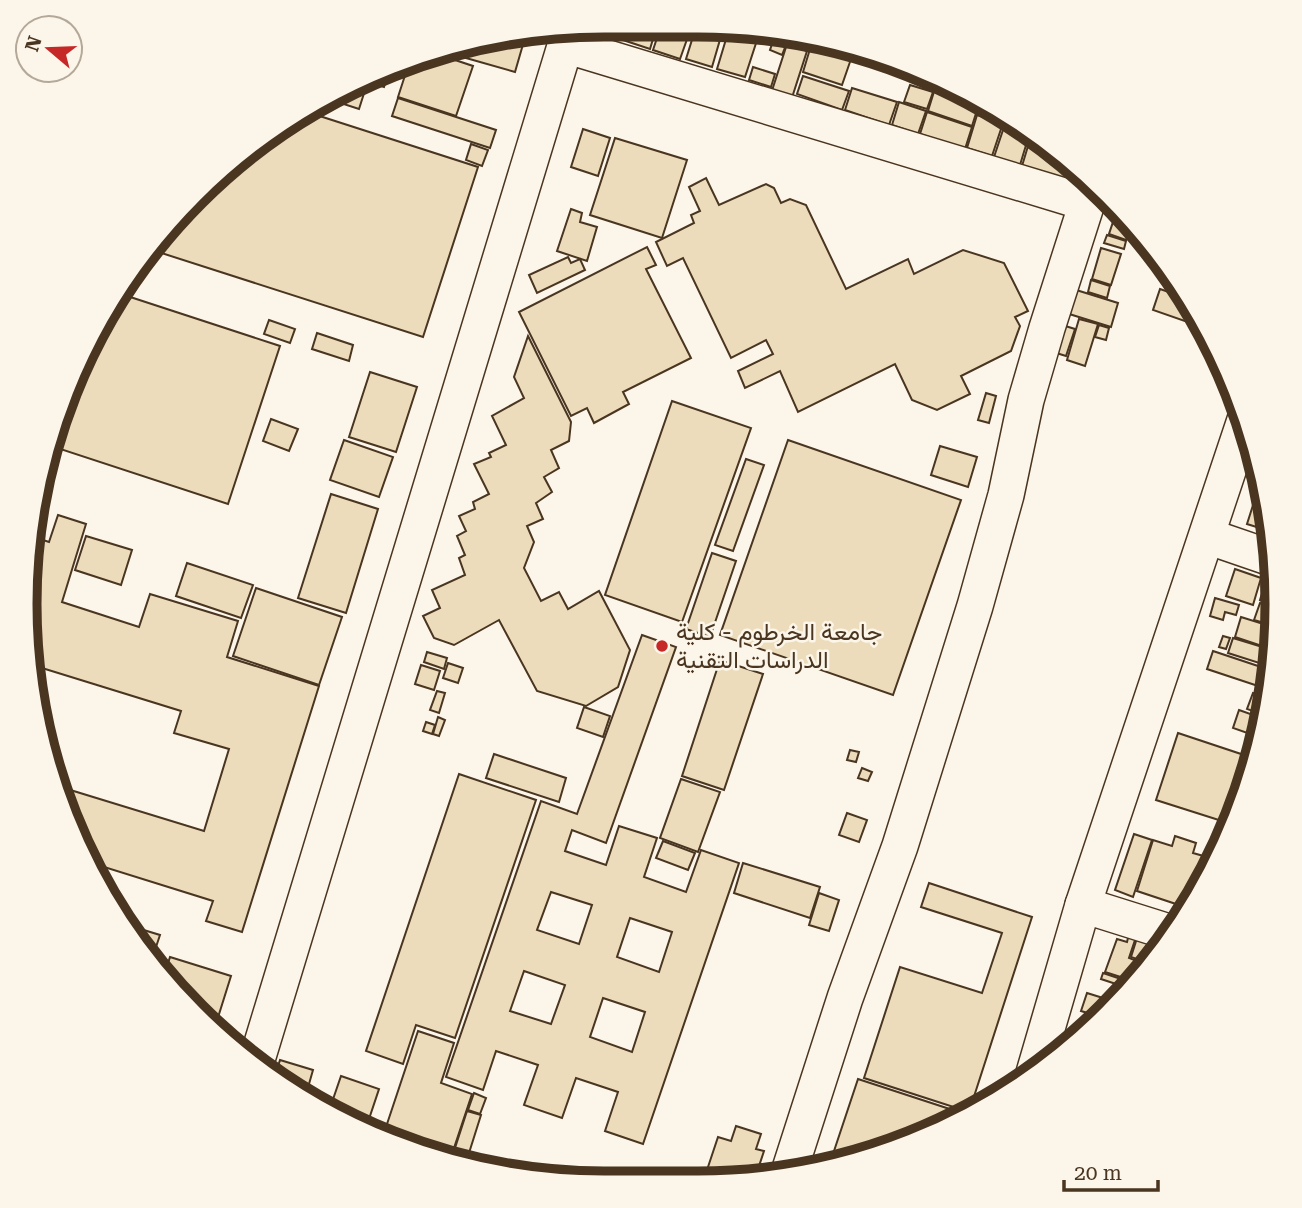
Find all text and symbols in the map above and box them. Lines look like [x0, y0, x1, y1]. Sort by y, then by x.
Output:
north arrow [14, 14, 84, 84]
text: N [20, 33, 47, 54]
place label: جامعة الخرطوم - كلية الدراسات التقنية [676, 618, 882, 675]
marker: جامعة الخرطوم - كلية الدراسات التقنية [654, 638, 670, 654]
scale bar [1064, 1148, 1158, 1192]
text: 20 m [1074, 1161, 1122, 1185]

